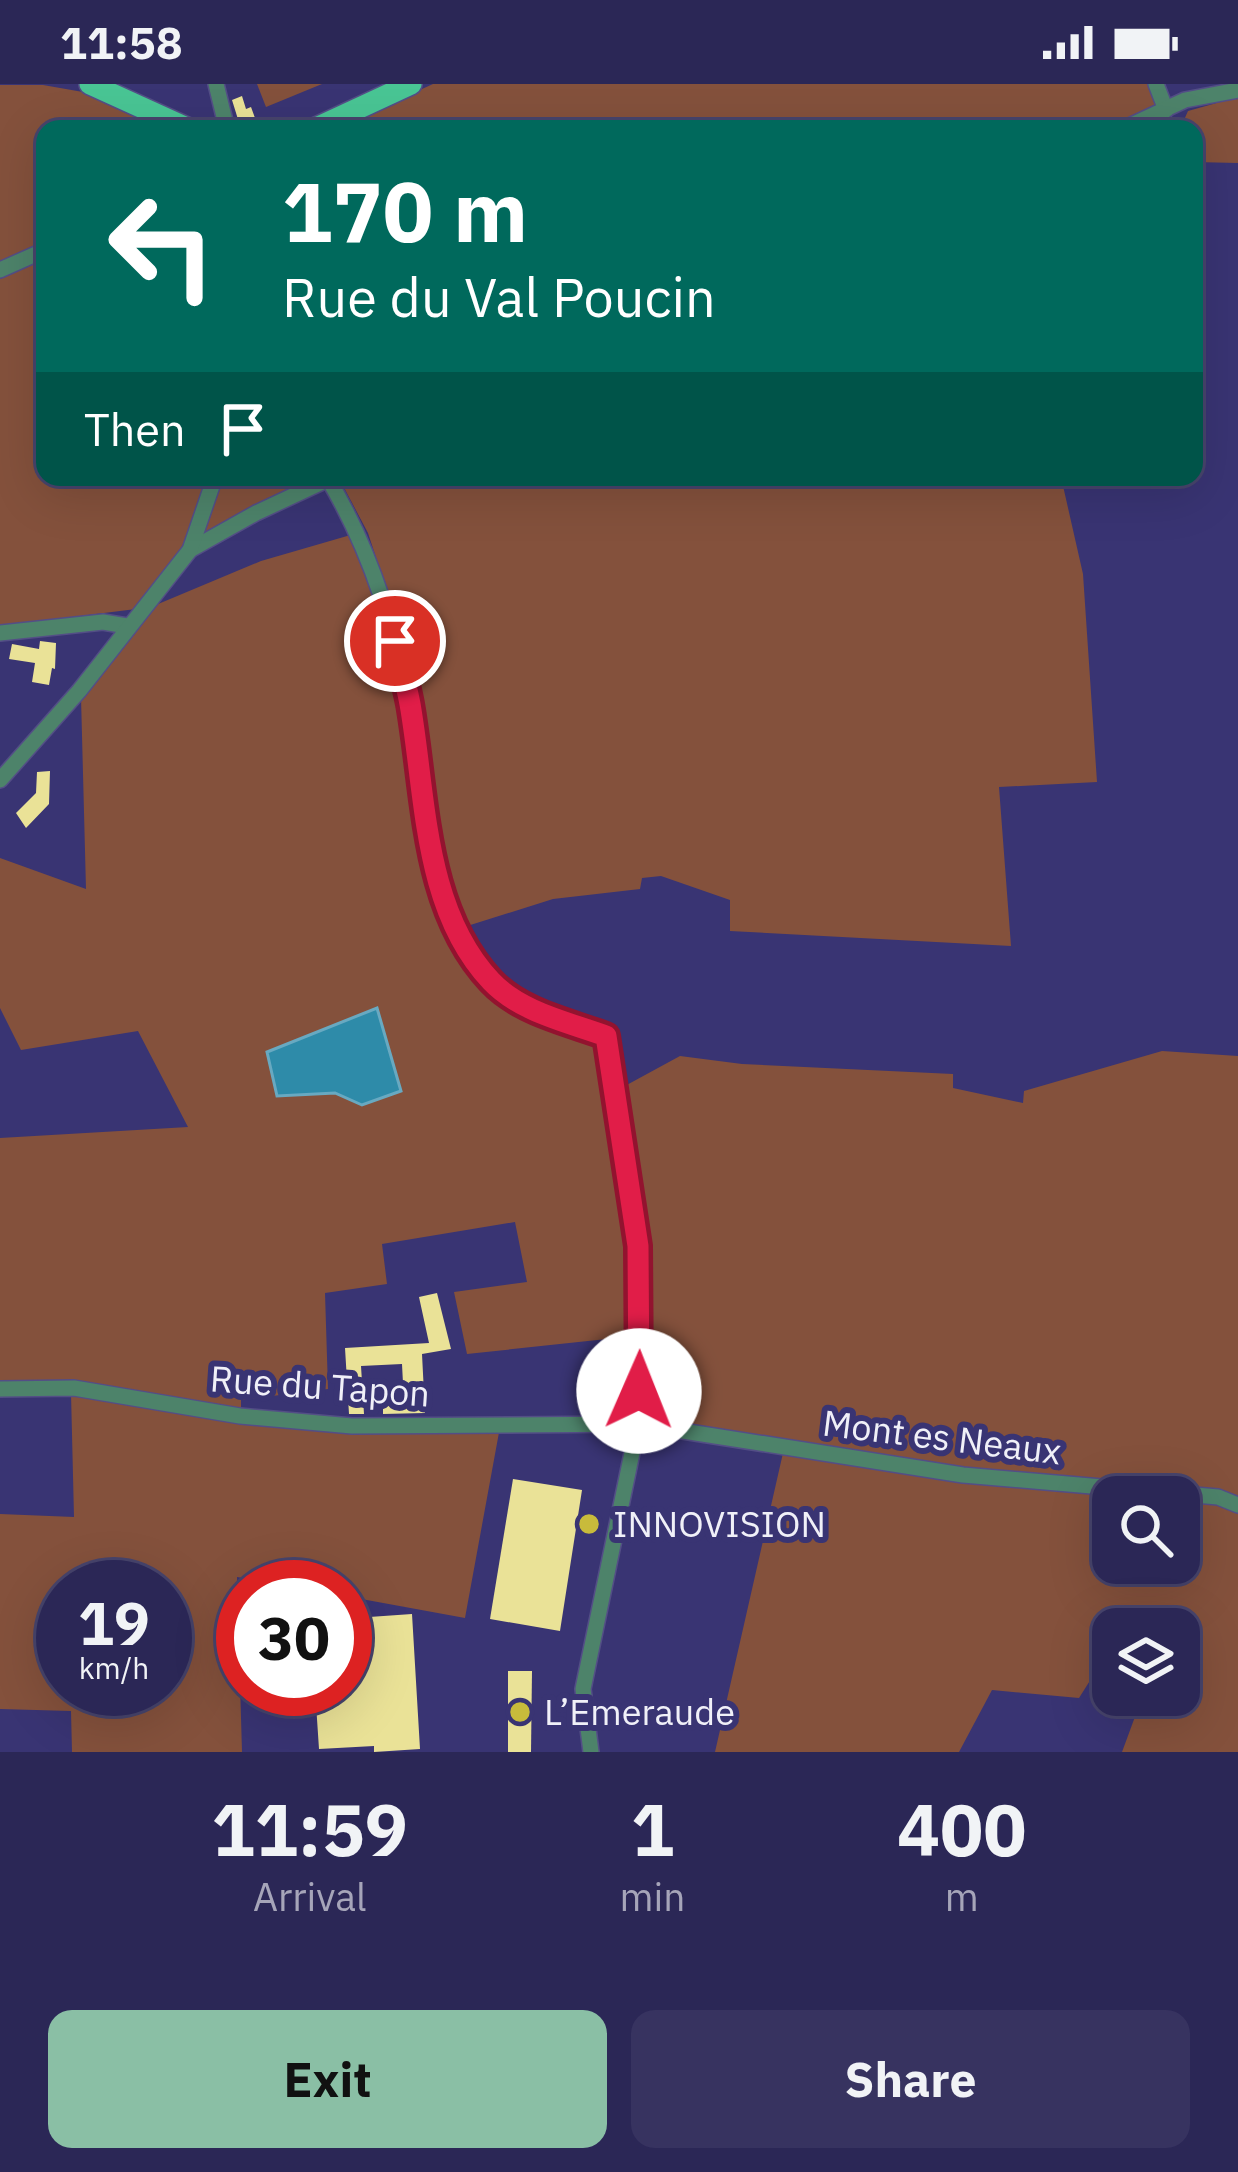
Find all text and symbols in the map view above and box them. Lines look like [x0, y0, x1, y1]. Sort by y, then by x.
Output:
text: 11:58 [60, 13, 183, 71]
text: 170 m [282, 156, 528, 265]
icon: left [84, 168, 240, 324]
text: Rue du Val Poucin [282, 262, 716, 332]
icon: arrive [210, 396, 276, 462]
text: Then [84, 400, 186, 458]
pin [344, 590, 446, 692]
icon: arrive [362, 608, 428, 674]
position arrow [576, 1328, 702, 1454]
street label: Rue du Tapon [208, 1354, 432, 1417]
street label: Mont es Neaux [820, 1399, 1064, 1474]
map controls [1092, 1476, 1200, 1716]
button: search [1092, 1476, 1200, 1584]
place label: INNOVISION [613, 1500, 826, 1547]
marker: INNOVISION [576, 1511, 602, 1537]
speed limit sign: 30 [216, 1560, 372, 1716]
text: 19 [78, 1583, 150, 1662]
button: layers [1092, 1608, 1200, 1716]
text: km/h [79, 1648, 149, 1687]
place label: L’Emeraude [544, 1688, 735, 1735]
marker: L’Emeraude [507, 1699, 533, 1725]
text: 11:59 [211, 1782, 408, 1876]
text: 1 [631, 1782, 674, 1876]
text: 400 [897, 1782, 1027, 1876]
text: Arrival [253, 1871, 367, 1922]
text: min [620, 1871, 685, 1922]
text: m [945, 1871, 979, 1922]
button: Exit [48, 2010, 607, 2148]
button: Share [631, 2010, 1190, 2148]

